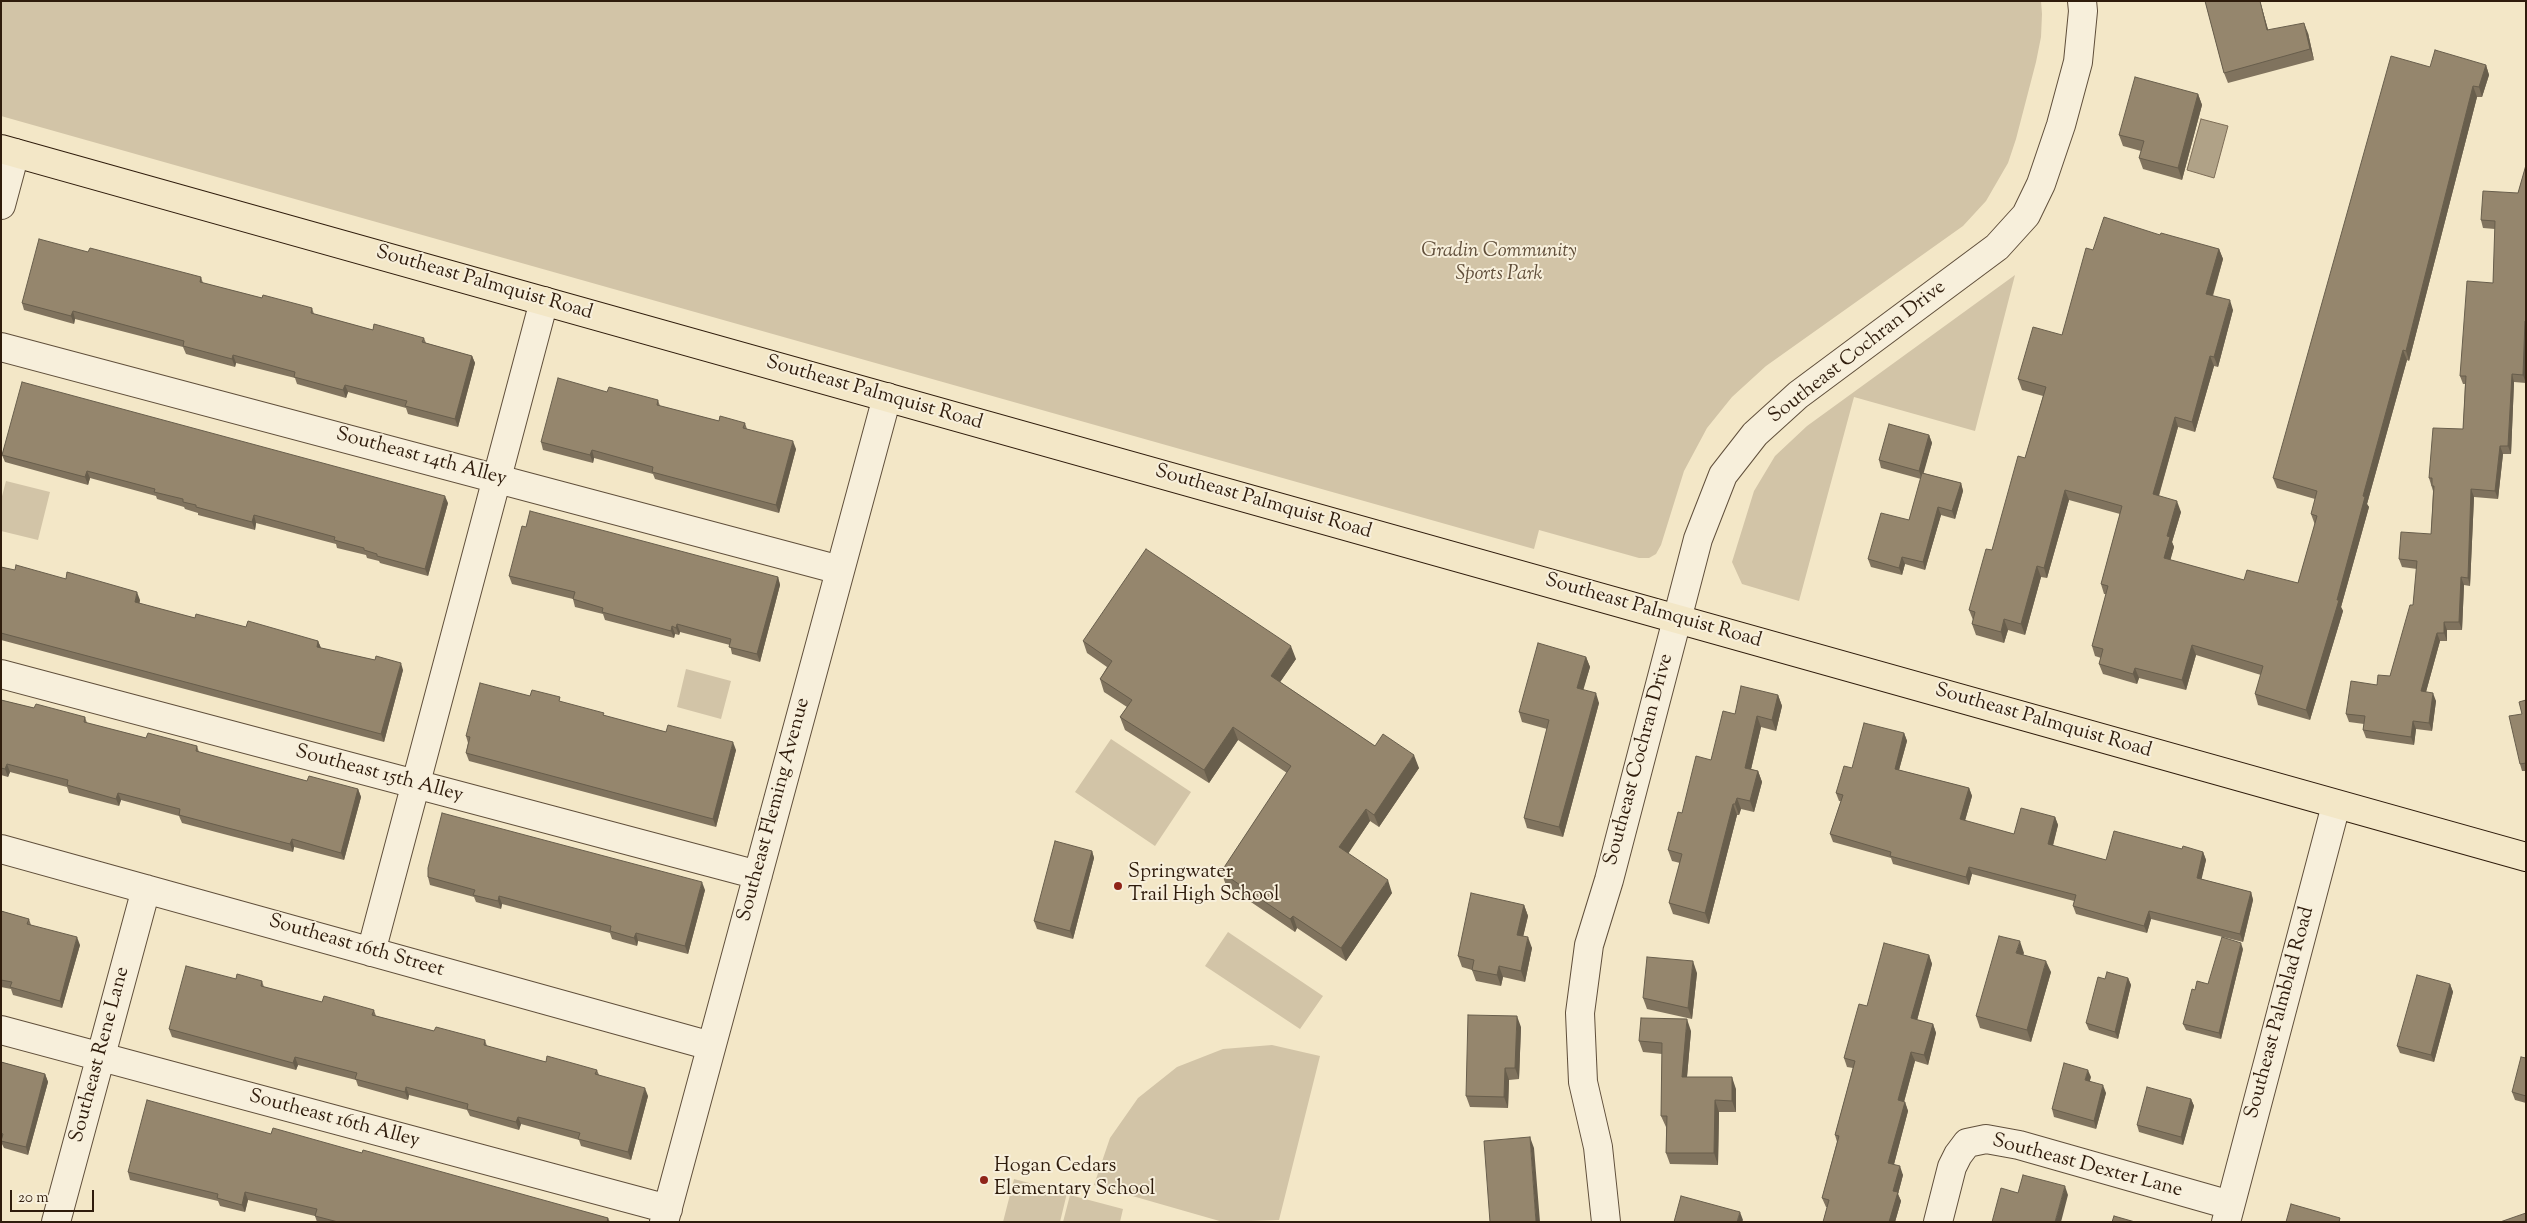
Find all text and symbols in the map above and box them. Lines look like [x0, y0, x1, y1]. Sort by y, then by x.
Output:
park label: Gradin Community Sports Park [1421, 241, 1577, 288]
street label: Southeast Palmquist Road [373, 242, 595, 326]
street label: Southeast Cochran Drive [1765, 276, 1951, 430]
street label: Southeast Palmquist Road [763, 352, 985, 436]
street label: Southeast 14th Alley [333, 424, 509, 492]
street label: Southeast Palmquist Road [1152, 461, 1374, 545]
street label: Southeast Palmquist Road [1542, 570, 1764, 654]
street label: Southeast Cochran Drive [1600, 652, 1680, 868]
street label: Southeast Palmquist Road [1932, 680, 2154, 764]
street label: Southeast Fleming Avenue [734, 695, 816, 925]
street label: Southeast 15th Alley [292, 741, 466, 809]
place label: Springwater Trail High School [1128, 862, 1279, 909]
marker: Springwater Trail High School [1112, 880, 1124, 892]
street label: Southeast Palmblad Road [2241, 904, 2321, 1122]
street label: Southeast 16th Street [266, 910, 446, 984]
street label: Southeast Rene Lane [66, 965, 136, 1145]
street label: Southeast 16th Alley [246, 1086, 422, 1154]
street label: Southeast Dexter Lane [1989, 1130, 2185, 1204]
place label: Hogan Cedars Elementary School [994, 1156, 1155, 1203]
marker: Hogan Cedars Elementary School [978, 1174, 990, 1186]
scale bar [12, 1180, 96, 1212]
text: 20 m [18, 1188, 49, 1209]

